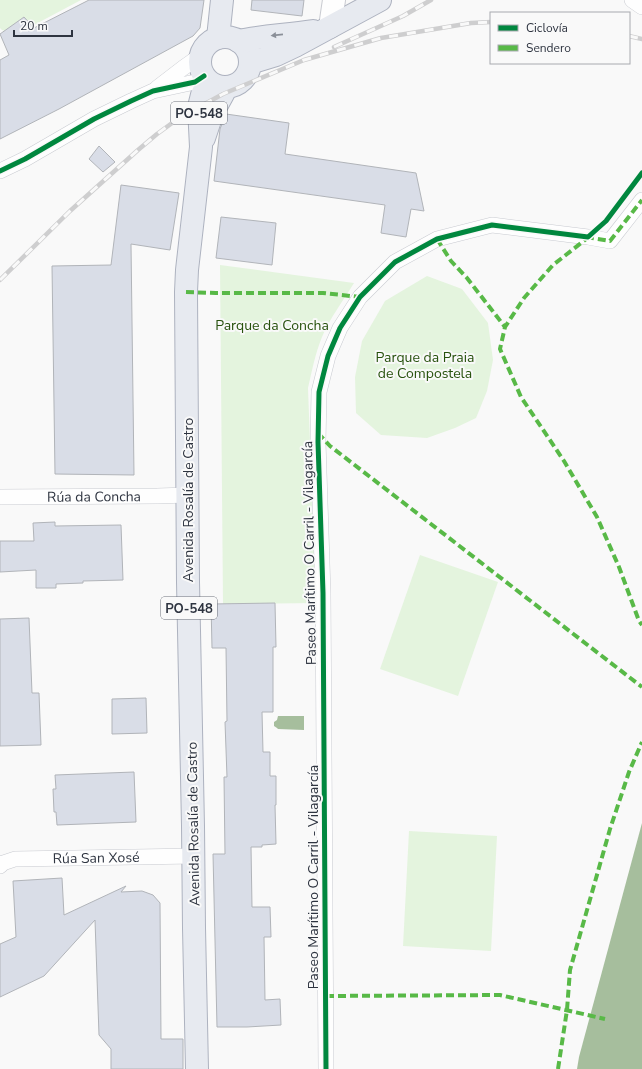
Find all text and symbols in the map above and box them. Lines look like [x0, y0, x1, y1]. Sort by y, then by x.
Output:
scale bar [14, 12, 72, 38]
legend [490, 12, 630, 64]
text: 20 m [20, 18, 48, 34]
text: Ciclovía [526, 20, 568, 36]
one-way arrow [271, 32, 283, 39]
text: Sendero [526, 40, 571, 56]
road number: PO-548 [171, 102, 227, 124]
park label: Parque da Concha [215, 316, 329, 335]
park label: Parque da Praia de Compostela [376, 348, 474, 383]
street label: Avenida Rosalía de Castro [179, 418, 198, 582]
street label: Paseo Marítimo O Carril - Vilagarcía [298, 441, 321, 665]
street label: Rúa da Concha [47, 487, 141, 507]
road number: PO-548 [161, 597, 217, 619]
street label: Avenida Rosalía de Castro [183, 741, 204, 906]
street label: Paseo Marítimo O Carril - Vilagarcía [304, 765, 323, 989]
street label: Rúa San Xosé [53, 848, 140, 868]

